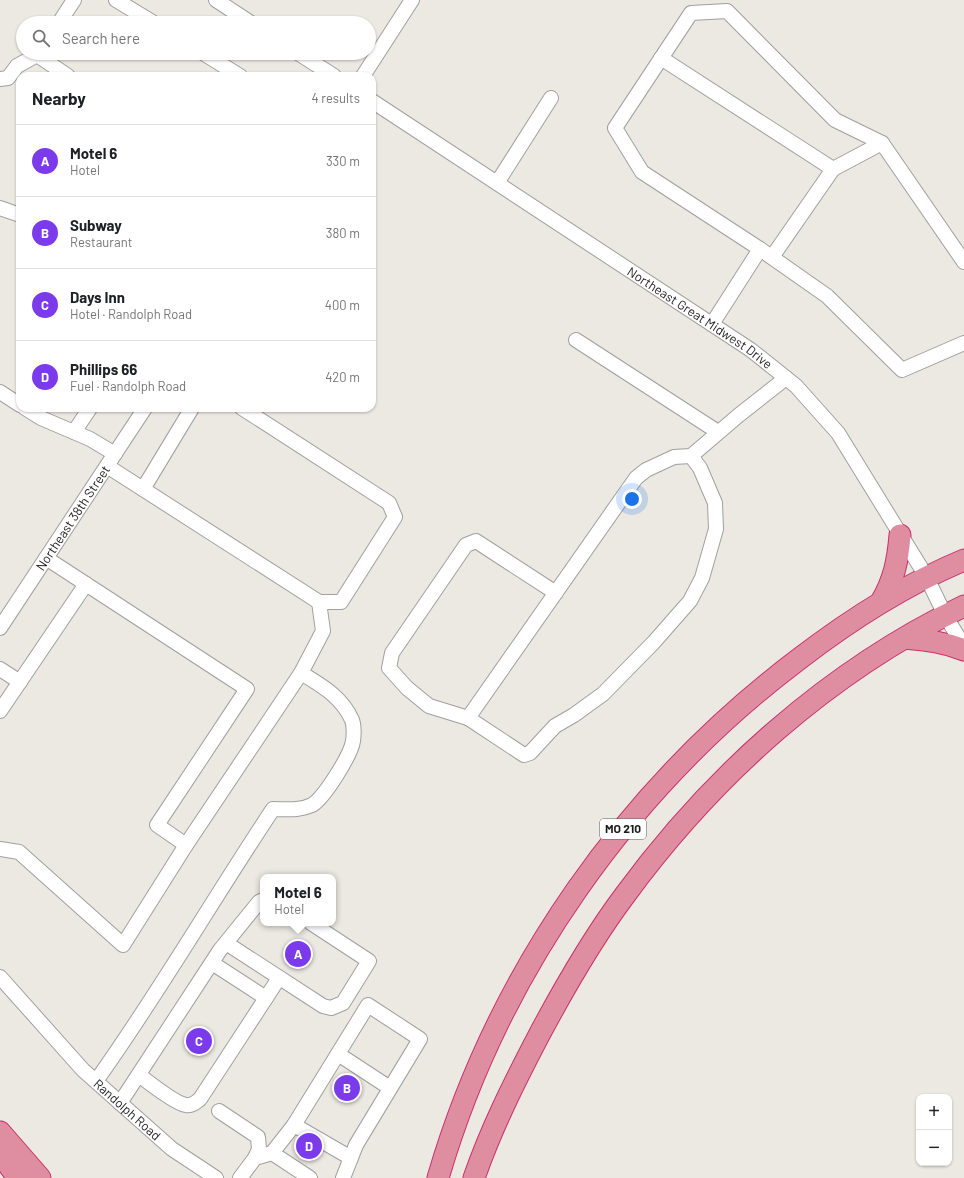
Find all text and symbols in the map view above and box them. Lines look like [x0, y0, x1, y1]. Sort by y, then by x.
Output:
search box [16, 16, 376, 60]
icon: search [30, 27, 52, 49]
text: Search here [62, 29, 140, 47]
text: Nearby [32, 88, 86, 108]
text: 4 results [312, 90, 360, 106]
text: Motel 6 [70, 144, 117, 162]
text: A [41, 153, 49, 169]
text: 330 m [326, 153, 360, 169]
text: Hotel [70, 162, 100, 178]
text: Subway [70, 216, 122, 234]
text: B [41, 225, 49, 241]
text: 380 m [326, 225, 360, 241]
text: Restaurant [70, 234, 132, 250]
street label: Northeast Great Midwest Drive [624, 263, 776, 372]
text: Days Inn [70, 288, 125, 306]
text: C [41, 297, 49, 313]
text: 400 m [325, 297, 360, 313]
text: Hotel · Randolph Road [70, 306, 192, 322]
text: Phillips 66 [70, 360, 137, 378]
text: D [41, 369, 49, 385]
text: 420 m [325, 369, 360, 385]
text: Fuel · Randolph Road [70, 378, 186, 394]
street label: Northeast 38th Street [32, 462, 113, 574]
your location [622, 489, 642, 509]
road number: MO 210 [600, 819, 646, 839]
popup [260, 874, 336, 926]
text: Motel 6 [274, 883, 322, 901]
text: Hotel [274, 901, 304, 917]
pin: A [285, 939, 311, 969]
pin: C [186, 1026, 212, 1056]
pin: B [334, 1073, 360, 1103]
street label: Randolph Road [91, 1075, 164, 1143]
map controls [916, 1094, 952, 1166]
button: + [916, 1094, 952, 1130]
button: − [916, 1130, 952, 1166]
pin: D [296, 1131, 322, 1161]

